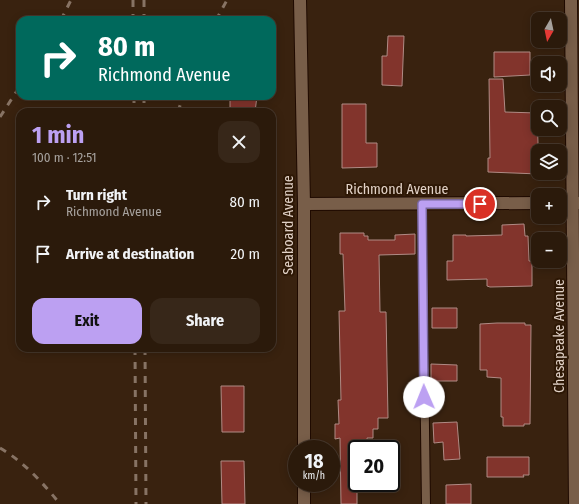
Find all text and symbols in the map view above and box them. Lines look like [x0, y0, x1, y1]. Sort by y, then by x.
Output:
north arrow [531, 12, 567, 48]
map controls [531, 12, 567, 268]
text: 80 m [98, 30, 155, 63]
icon: right [32, 32, 84, 84]
button: sound [531, 56, 567, 92]
text: Richmond Avenue [98, 64, 230, 86]
button: search [531, 100, 567, 136]
text: 1 min [32, 121, 84, 149]
button: close [218, 121, 260, 163]
button: layers [531, 144, 567, 180]
text: 100 m · 12:51 [32, 150, 97, 165]
street label: Seaboard Avenue [280, 175, 297, 275]
street label: Richmond Avenue [346, 181, 449, 198]
text: Turn right [66, 186, 127, 204]
pin [463, 187, 497, 221]
button: + [531, 188, 567, 224]
icon: right [32, 191, 54, 213]
text: 80 m [230, 193, 260, 211]
icon: arrive [469, 193, 491, 215]
text: Richmond Avenue [66, 204, 162, 219]
button: − [531, 232, 567, 268]
icon: arrive [32, 243, 54, 265]
text: Arrive at destination [66, 245, 194, 263]
text: 20 m [231, 245, 260, 263]
street label: Chesapeake Avenue [551, 279, 568, 393]
button: Exit [32, 298, 142, 344]
button: Share [150, 298, 260, 344]
position arrow [403, 376, 445, 418]
speed limit sign: 20 [348, 440, 400, 492]
text: 18 [304, 449, 324, 473]
text: km/h [303, 470, 325, 482]

